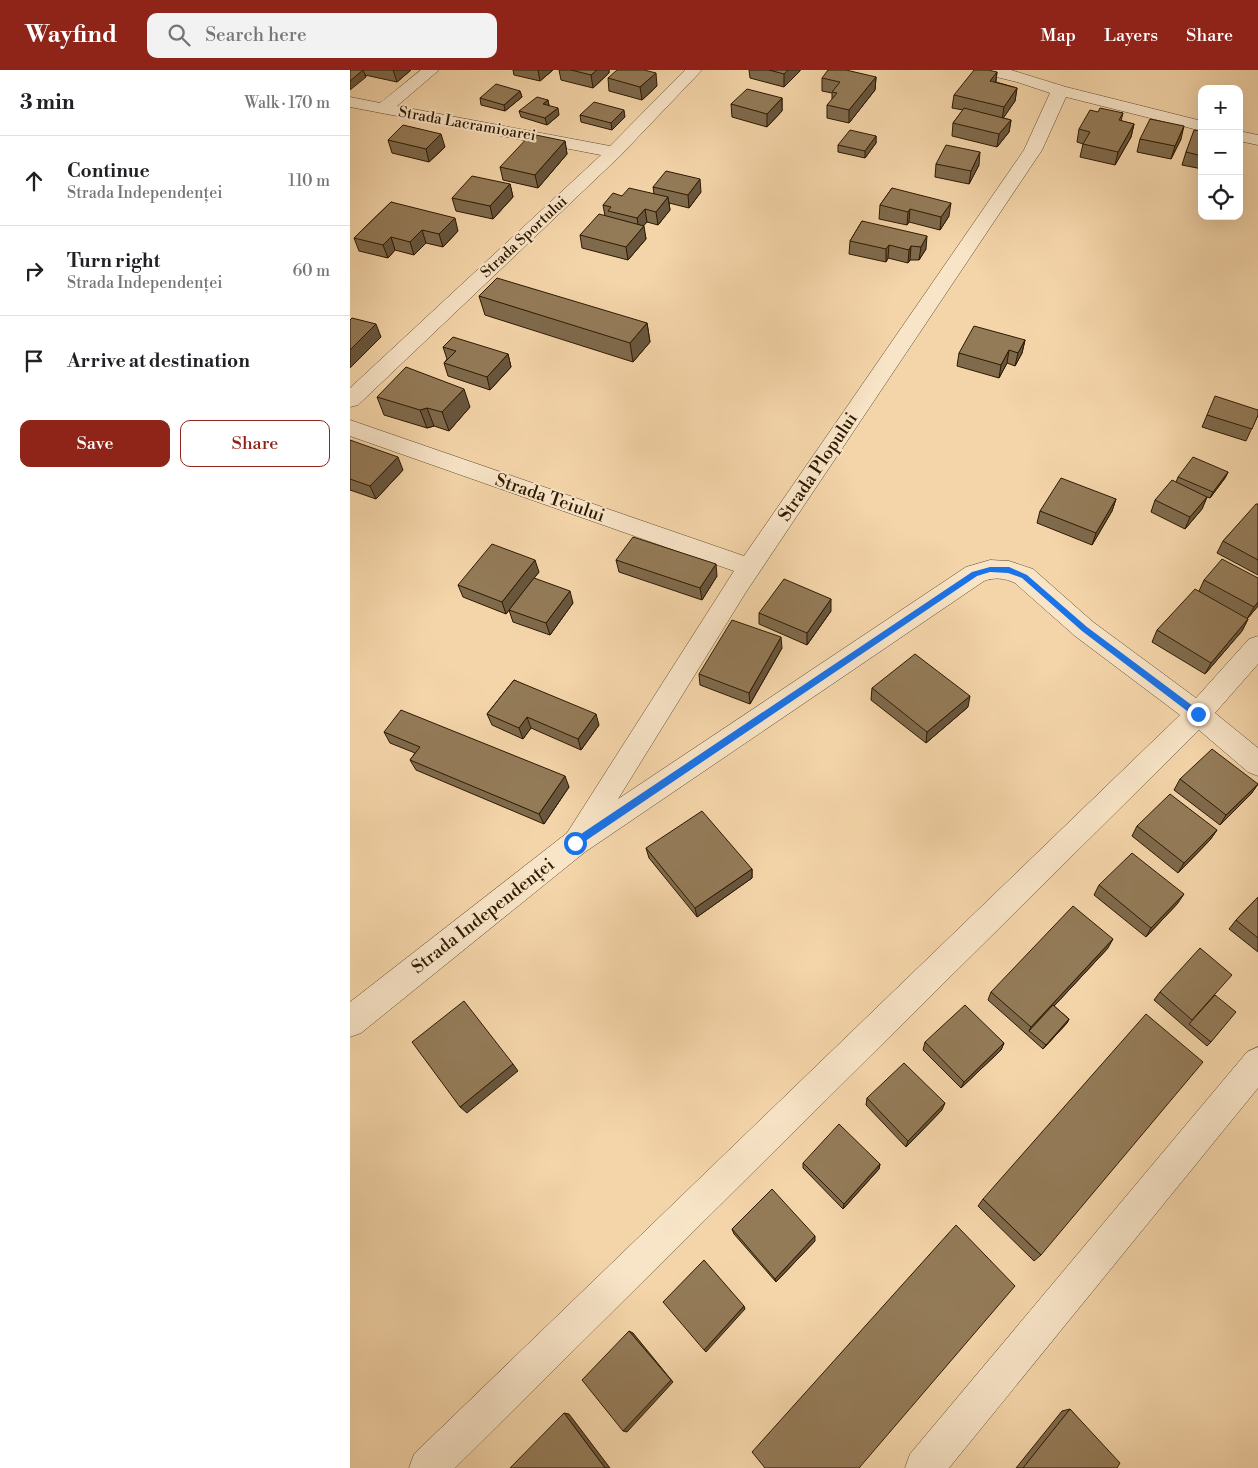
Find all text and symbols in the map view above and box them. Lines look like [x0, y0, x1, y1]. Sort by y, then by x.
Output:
search box [147, 13, 497, 58]
text: Wayfind [25, 20, 117, 50]
icon: search [165, 21, 193, 49]
text: Search here [205, 23, 307, 47]
text: Map [1041, 24, 1076, 47]
text: Layers [1104, 24, 1158, 47]
text: Share [1186, 24, 1233, 47]
map controls [1198, 85, 1243, 220]
button: + [1198, 85, 1243, 130]
text: 3 min [20, 90, 75, 116]
text: Walk · 170 m [244, 93, 330, 113]
street label: Strada Lacramioarei [397, 103, 537, 145]
button: − [1198, 130, 1243, 175]
text: Continue [67, 159, 150, 183]
icon: ahead [20, 167, 48, 195]
text: 110 m [288, 171, 330, 191]
button: locate [1198, 175, 1243, 220]
text: Strada Independenței [67, 183, 223, 203]
street label: Strada Sportului [477, 192, 571, 282]
text: Turn right [67, 249, 160, 273]
icon: right [20, 257, 48, 285]
text: 60 m [292, 261, 330, 281]
text: Strada Independenței [67, 273, 223, 293]
icon: arrive [20, 347, 48, 375]
text: Arrive at destination [67, 349, 250, 373]
street label: Strada Plopului [773, 408, 863, 526]
button: Save [20, 420, 170, 467]
button: Share [180, 420, 330, 467]
street label: Strada Teiului [492, 469, 608, 528]
route end [1187, 703, 1210, 726]
route start [564, 832, 587, 855]
street label: Strada Independenței [407, 853, 559, 979]

